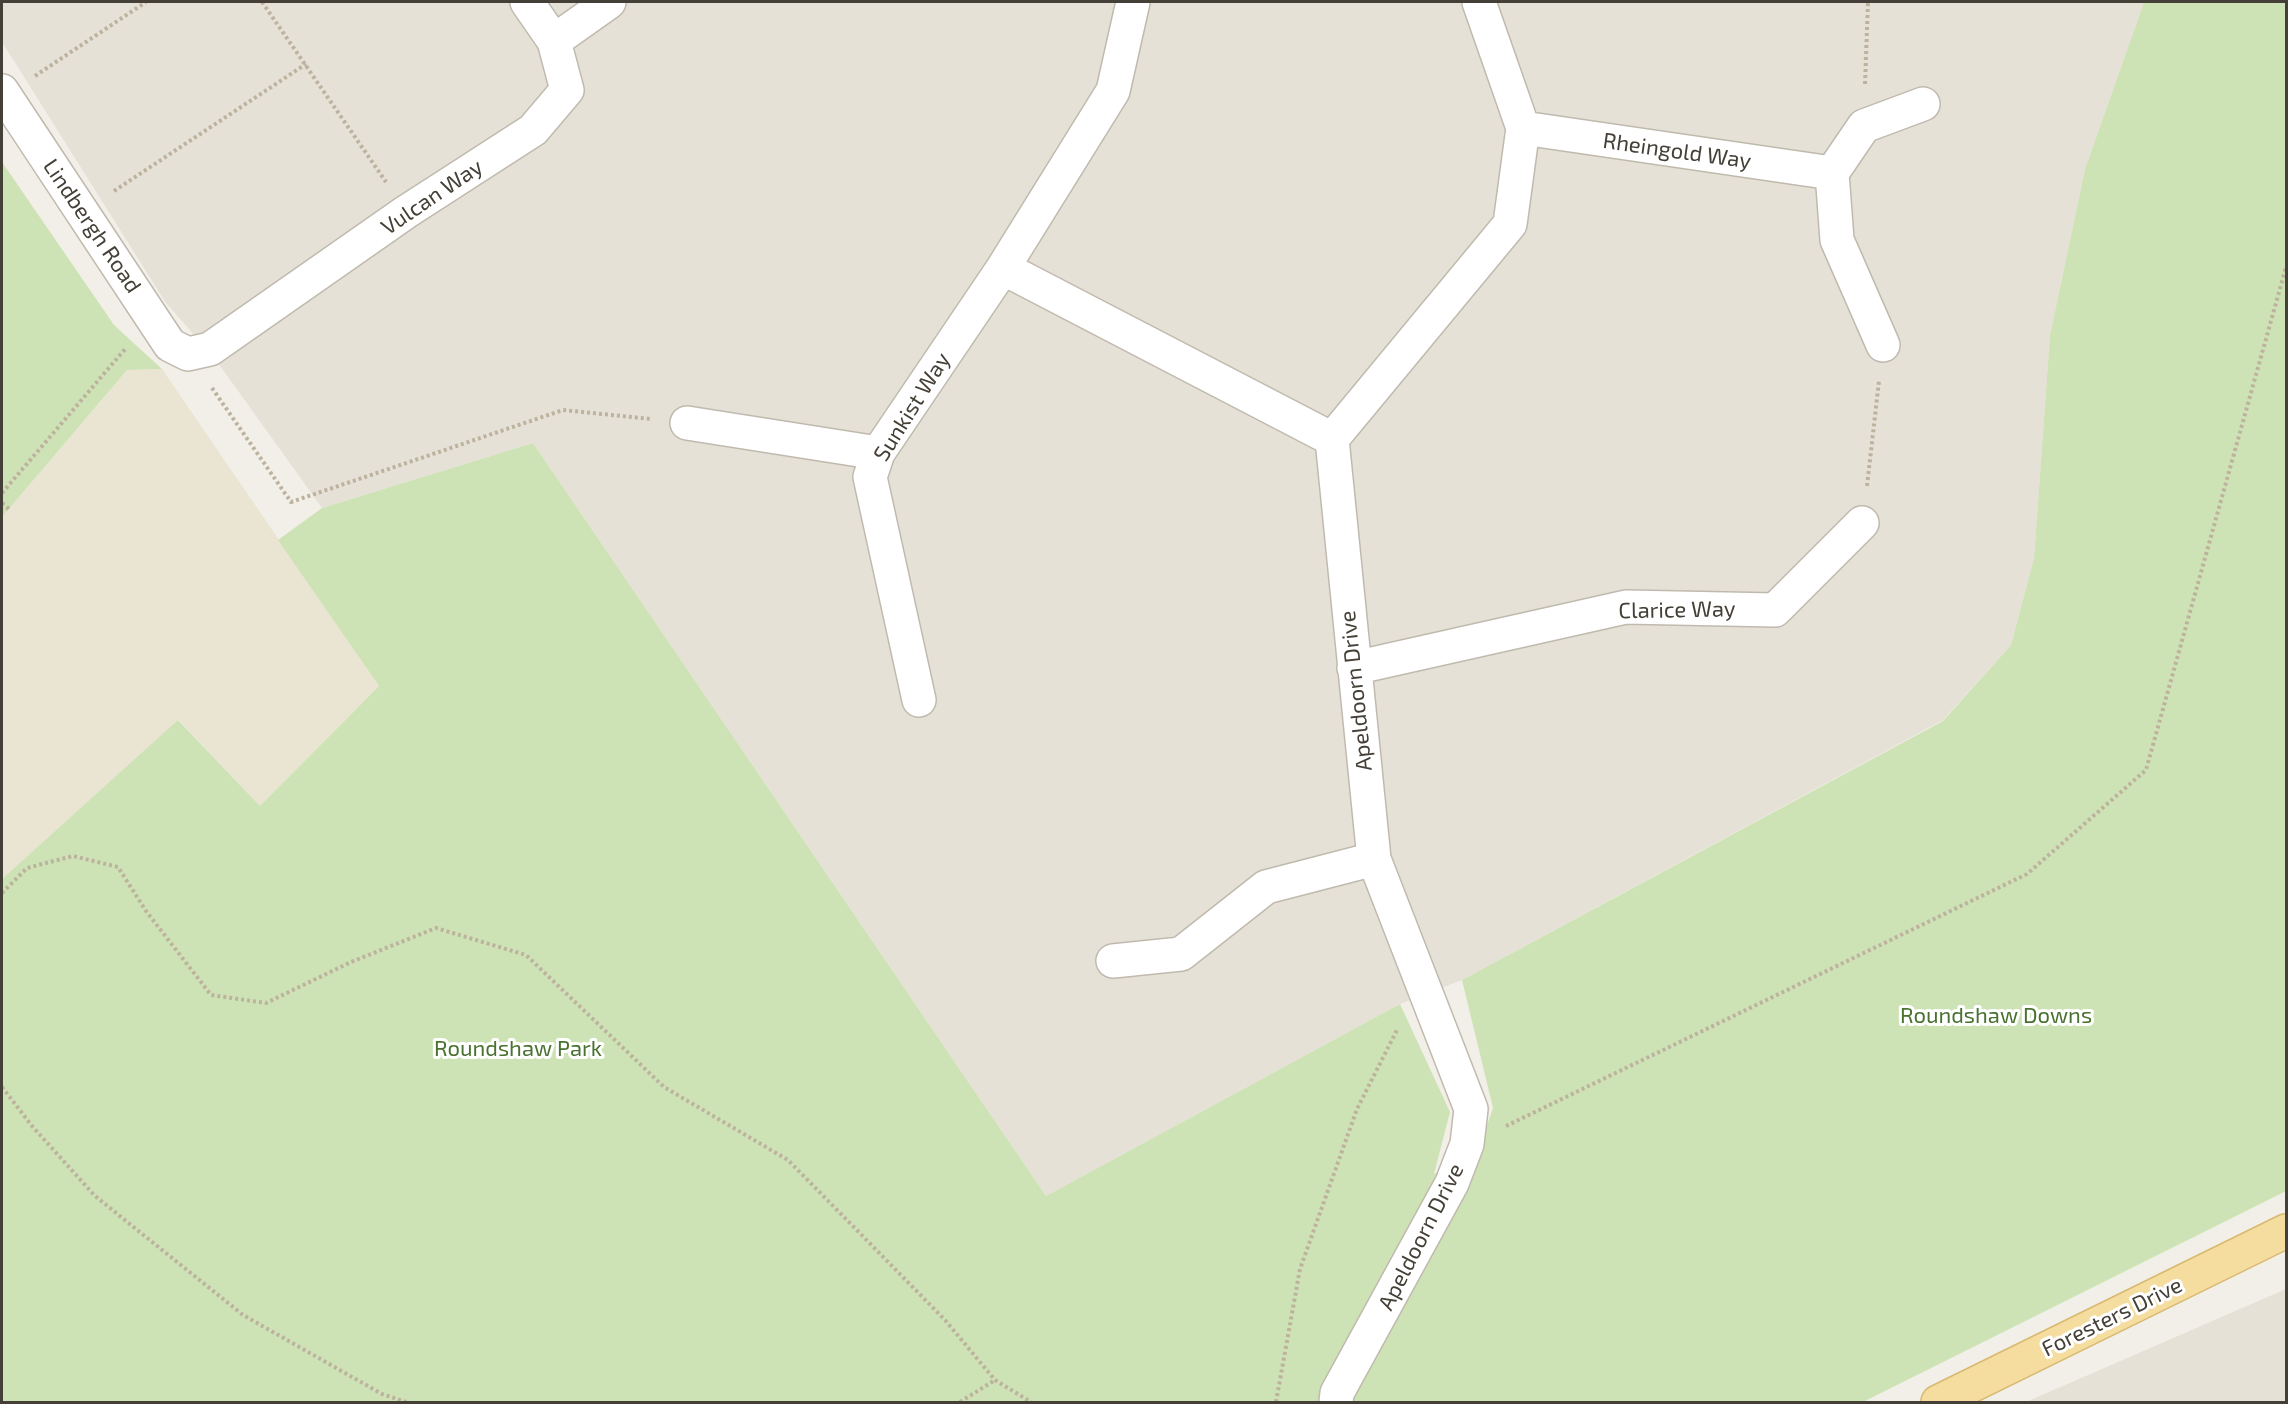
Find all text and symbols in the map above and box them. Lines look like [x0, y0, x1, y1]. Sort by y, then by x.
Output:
street label: Rheingold Way [1601, 128, 1753, 174]
street label: Vulcan Way [376, 153, 488, 241]
street label: Lindbergh Road [37, 154, 147, 298]
street label: Sunkist Way [868, 348, 956, 466]
street label: Clarice Way [1618, 596, 1736, 624]
street label: Apeldoorn Drive [1334, 609, 1378, 773]
park label: Roundshaw Downs [1900, 1003, 2092, 1029]
park label: Roundshaw Park [434, 1036, 602, 1062]
street label: Apeldoorn Drive [1373, 1159, 1469, 1315]
street label: Foresters Drive [2038, 1272, 2186, 1362]

